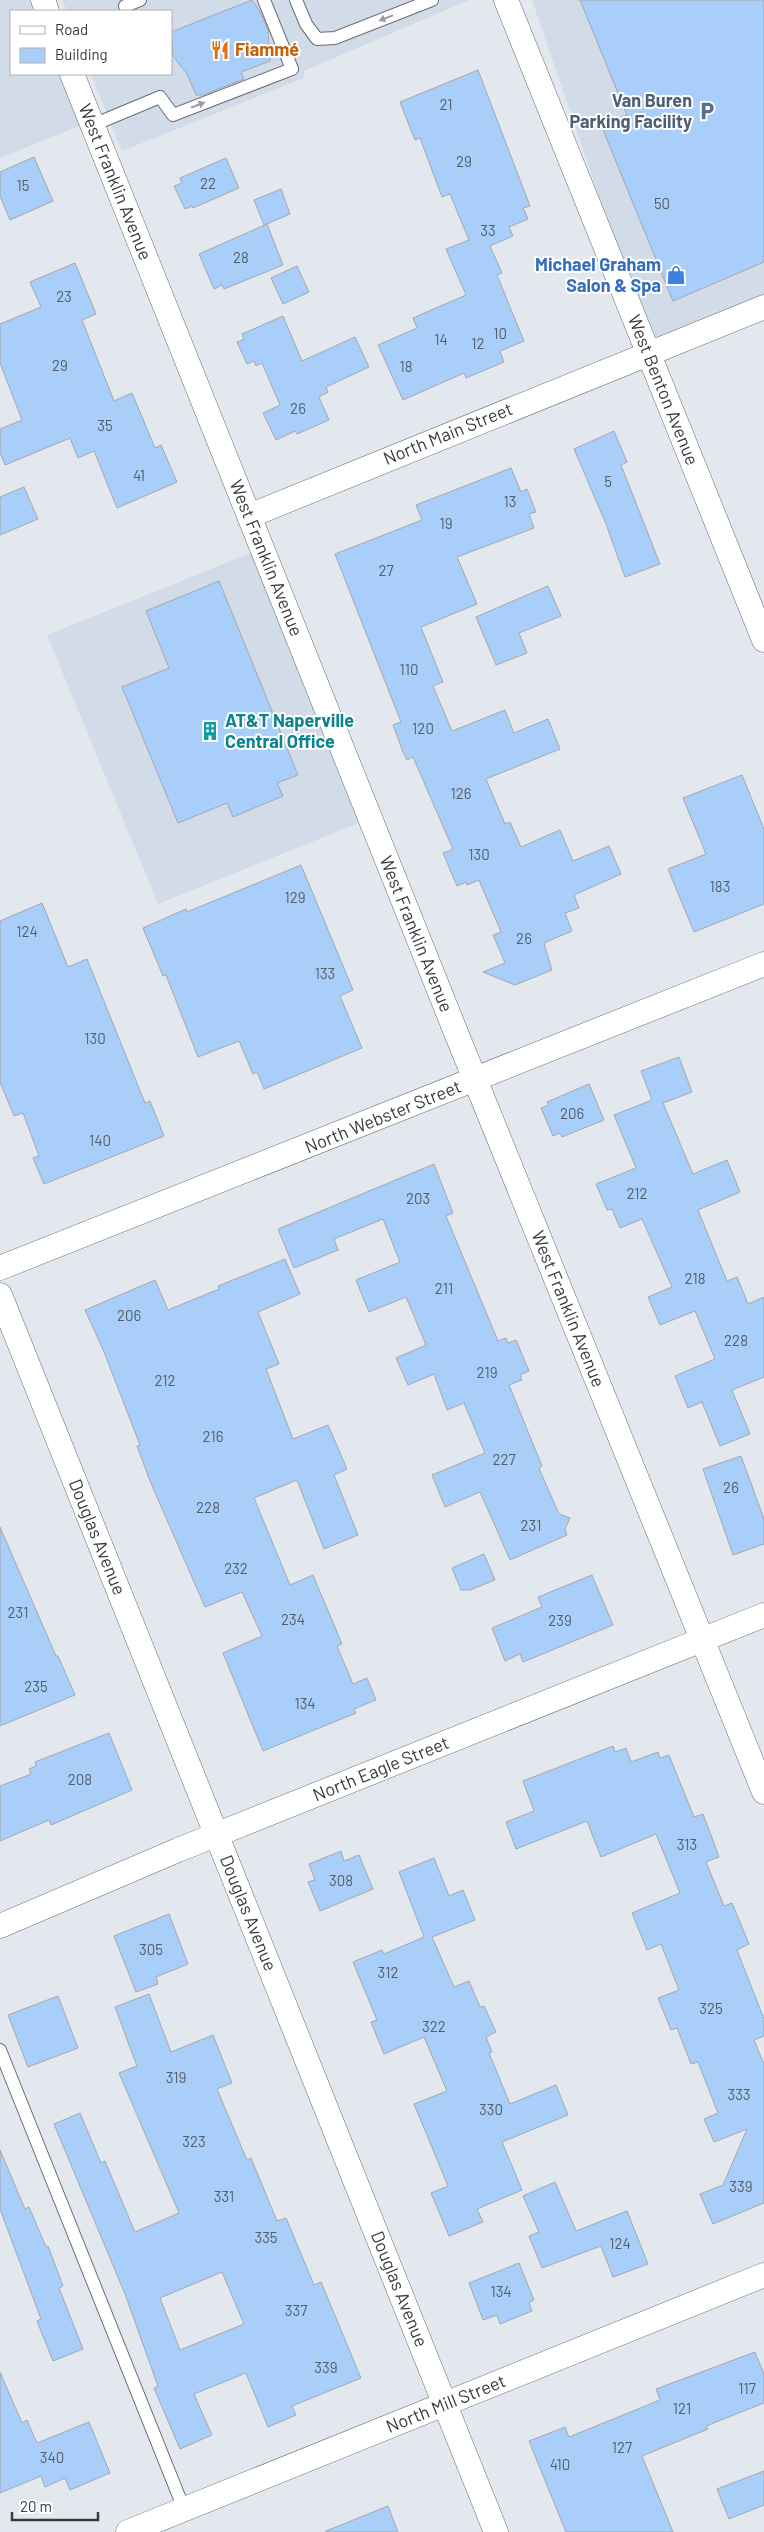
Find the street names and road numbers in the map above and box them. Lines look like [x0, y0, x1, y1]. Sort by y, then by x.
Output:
street label: West Franklin Avenue [74, 100, 157, 263]
street label: West Benton Avenue [624, 311, 704, 468]
street label: North Main Street [380, 397, 516, 469]
street label: West Franklin Avenue [225, 476, 308, 639]
street label: West Franklin Avenue [375, 852, 458, 1015]
street label: North Webster Street [301, 1075, 464, 1158]
street label: West Franklin Avenue [527, 1227, 610, 1390]
street label: Douglas Avenue [65, 1475, 131, 1598]
street label: North Eagle Street [309, 1731, 452, 1805]
street label: Douglas Avenue [216, 1851, 282, 1974]
street label: Douglas Avenue [367, 2227, 433, 2350]
street label: North Mill Street [383, 2369, 509, 2437]

